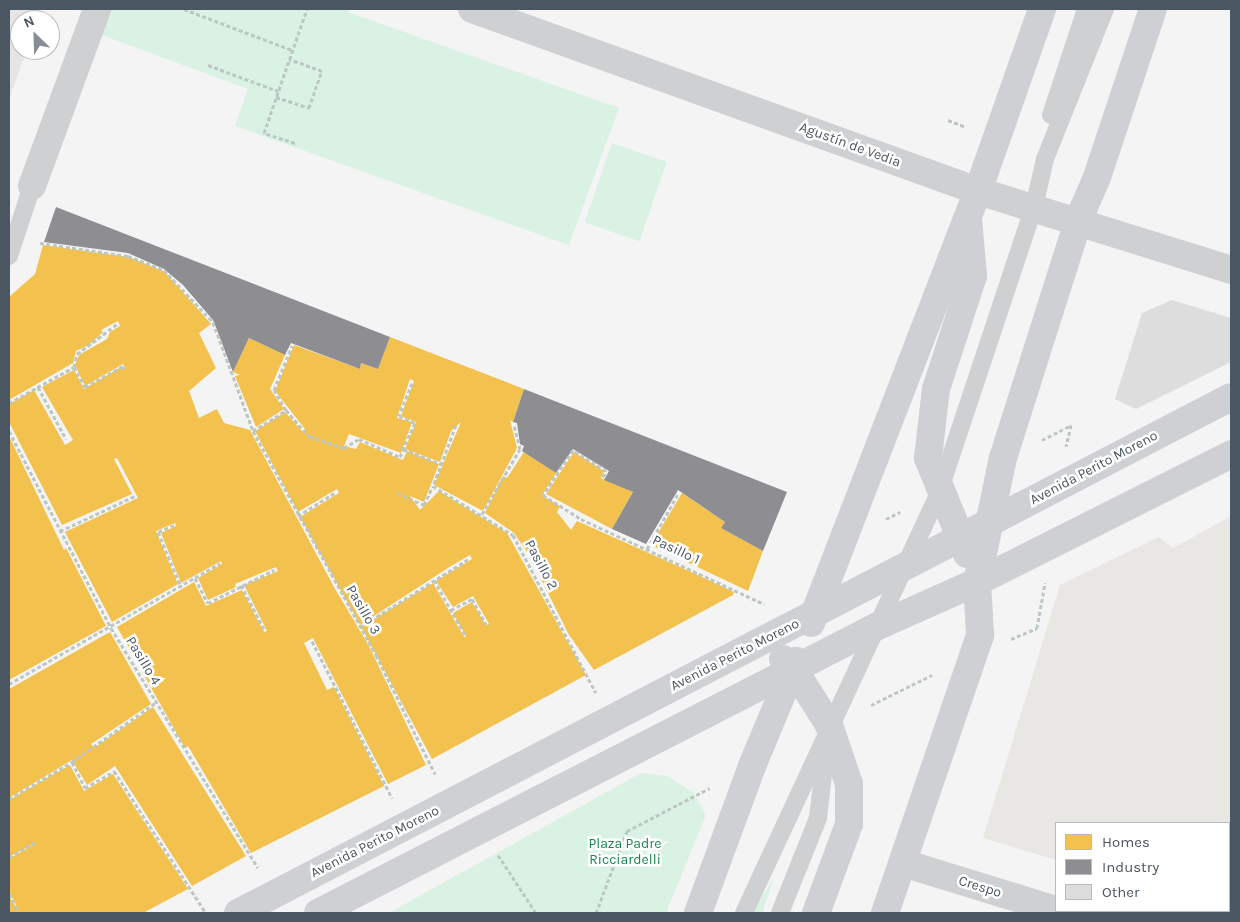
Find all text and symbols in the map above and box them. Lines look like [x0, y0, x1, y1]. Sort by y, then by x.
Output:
north arrow [10, 10, 60, 60]
text: N [21, 12, 37, 32]
street label: Agustín de Vedia [797, 119, 903, 171]
street label: Avenida Perito Moreno [1027, 427, 1161, 509]
street label: Pasillo 1 [650, 532, 702, 568]
street label: Pasillo 2 [521, 537, 561, 593]
street label: Pasillo 3 [342, 582, 384, 638]
street label: Avenida Perito Moreno [668, 615, 802, 695]
street label: Pasillo 4 [122, 634, 164, 688]
street label: Avenida Perito Moreno [308, 802, 442, 882]
legend [1055, 822, 1230, 912]
text: Homes [1102, 833, 1150, 851]
park label: Plaza Padre Ricciardelli [588, 836, 662, 869]
text: Industry [1102, 858, 1159, 876]
street label: Crespo [956, 873, 1004, 901]
text: Other [1102, 883, 1140, 901]

